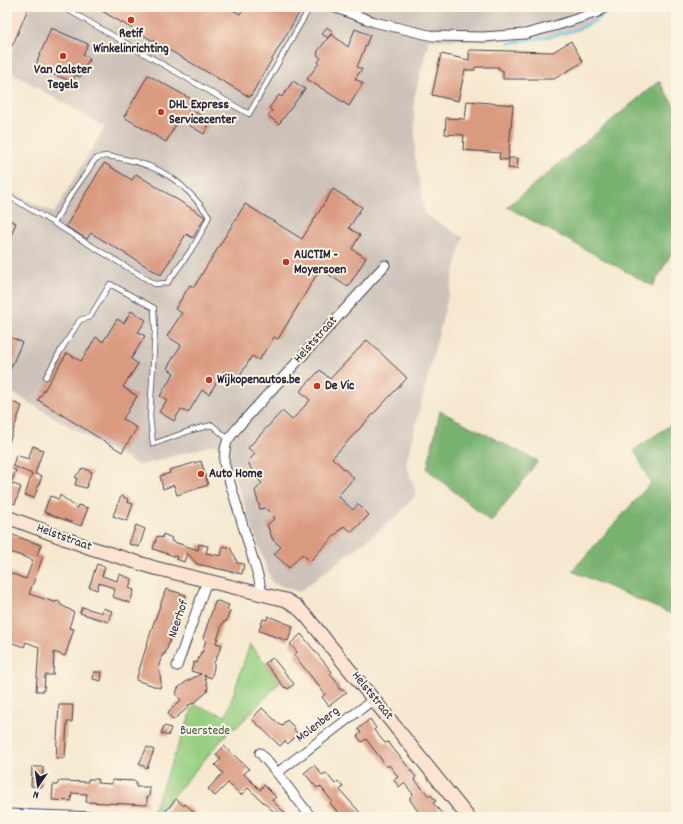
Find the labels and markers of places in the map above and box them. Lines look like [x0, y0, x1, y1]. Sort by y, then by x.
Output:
marker: Retif Winkelinrichting [126, 15, 136, 25]
place label: Retif Winkelinrichting [93, 25, 169, 59]
marker: Van Calster Tegels [58, 51, 68, 61]
place label: Van Calster Tegels [34, 61, 93, 95]
place label: DHL Express Servicecenter [169, 96, 237, 130]
marker: DHL Express Servicecenter [156, 107, 166, 117]
place label: AUCTIM - Moyersoen [294, 246, 346, 280]
marker: AUCTIM - Moyersoen [281, 257, 291, 267]
place label: Wijkopenautos.be [217, 371, 301, 390]
marker: Wijkopenautos.be [204, 375, 214, 385]
place label: De Vic [325, 377, 354, 396]
marker: De Vic [312, 381, 322, 391]
place label: Auto Home [209, 465, 263, 484]
marker: Auto Home [196, 469, 206, 479]

